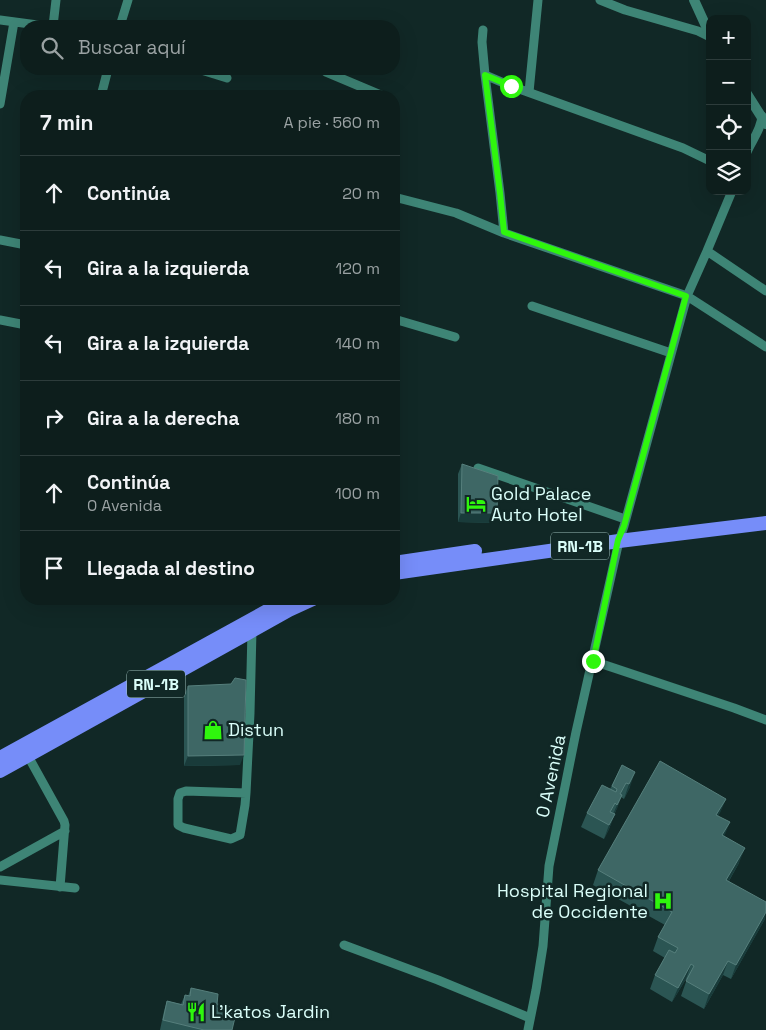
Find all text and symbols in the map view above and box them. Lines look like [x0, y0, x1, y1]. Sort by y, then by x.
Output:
map controls [706, 15, 751, 195]
button: + [706, 15, 751, 60]
search box [20, 20, 400, 75]
icon: search [38, 34, 66, 62]
text: Buscar aquí [78, 35, 186, 60]
button: − [706, 60, 751, 105]
route start [500, 75, 523, 98]
button: locate [706, 105, 751, 150]
text: 7 min [40, 109, 93, 136]
text: A pie · 560 m [284, 112, 380, 133]
button: layers [706, 150, 751, 195]
icon: ahead [40, 179, 68, 207]
text: Continúa [87, 181, 170, 206]
text: 20 m [342, 183, 380, 204]
icon: left [40, 254, 68, 282]
text: Gira a la izquierda [87, 256, 249, 281]
text: 120 m [336, 258, 380, 279]
icon: left [40, 329, 68, 357]
text: Gira a la izquierda [87, 331, 249, 356]
text: 140 m [335, 333, 380, 354]
icon: right [40, 404, 68, 432]
text: Gira a la derecha [87, 406, 239, 431]
text: 180 m [335, 408, 380, 429]
text: Continúa [87, 470, 170, 495]
icon: ahead [40, 479, 68, 507]
place label: Gold Palace Auto Hotel [491, 482, 592, 526]
text: 100 m [335, 483, 380, 504]
hotel icon: Gold Palace Auto Hotel [465, 493, 487, 515]
text: 0 Avenida [87, 495, 162, 516]
road number: RN-1B [551, 532, 609, 560]
icon: arrive [40, 554, 68, 582]
text: Llegada al destino [87, 556, 255, 581]
route end [582, 650, 605, 673]
road number: RN-1B [127, 671, 185, 698]
place label: Distun [228, 718, 284, 741]
shop icon: Distun [202, 719, 224, 741]
street label: 0 Avenida [530, 732, 571, 820]
place label: Hospital Regional de Occidente [497, 879, 648, 923]
hospital icon: Hospital Regional de Occidente [652, 890, 674, 912]
place label: L'katos Jardin [211, 1000, 330, 1023]
restaurant icon: L'katos Jardin [185, 1001, 207, 1023]

